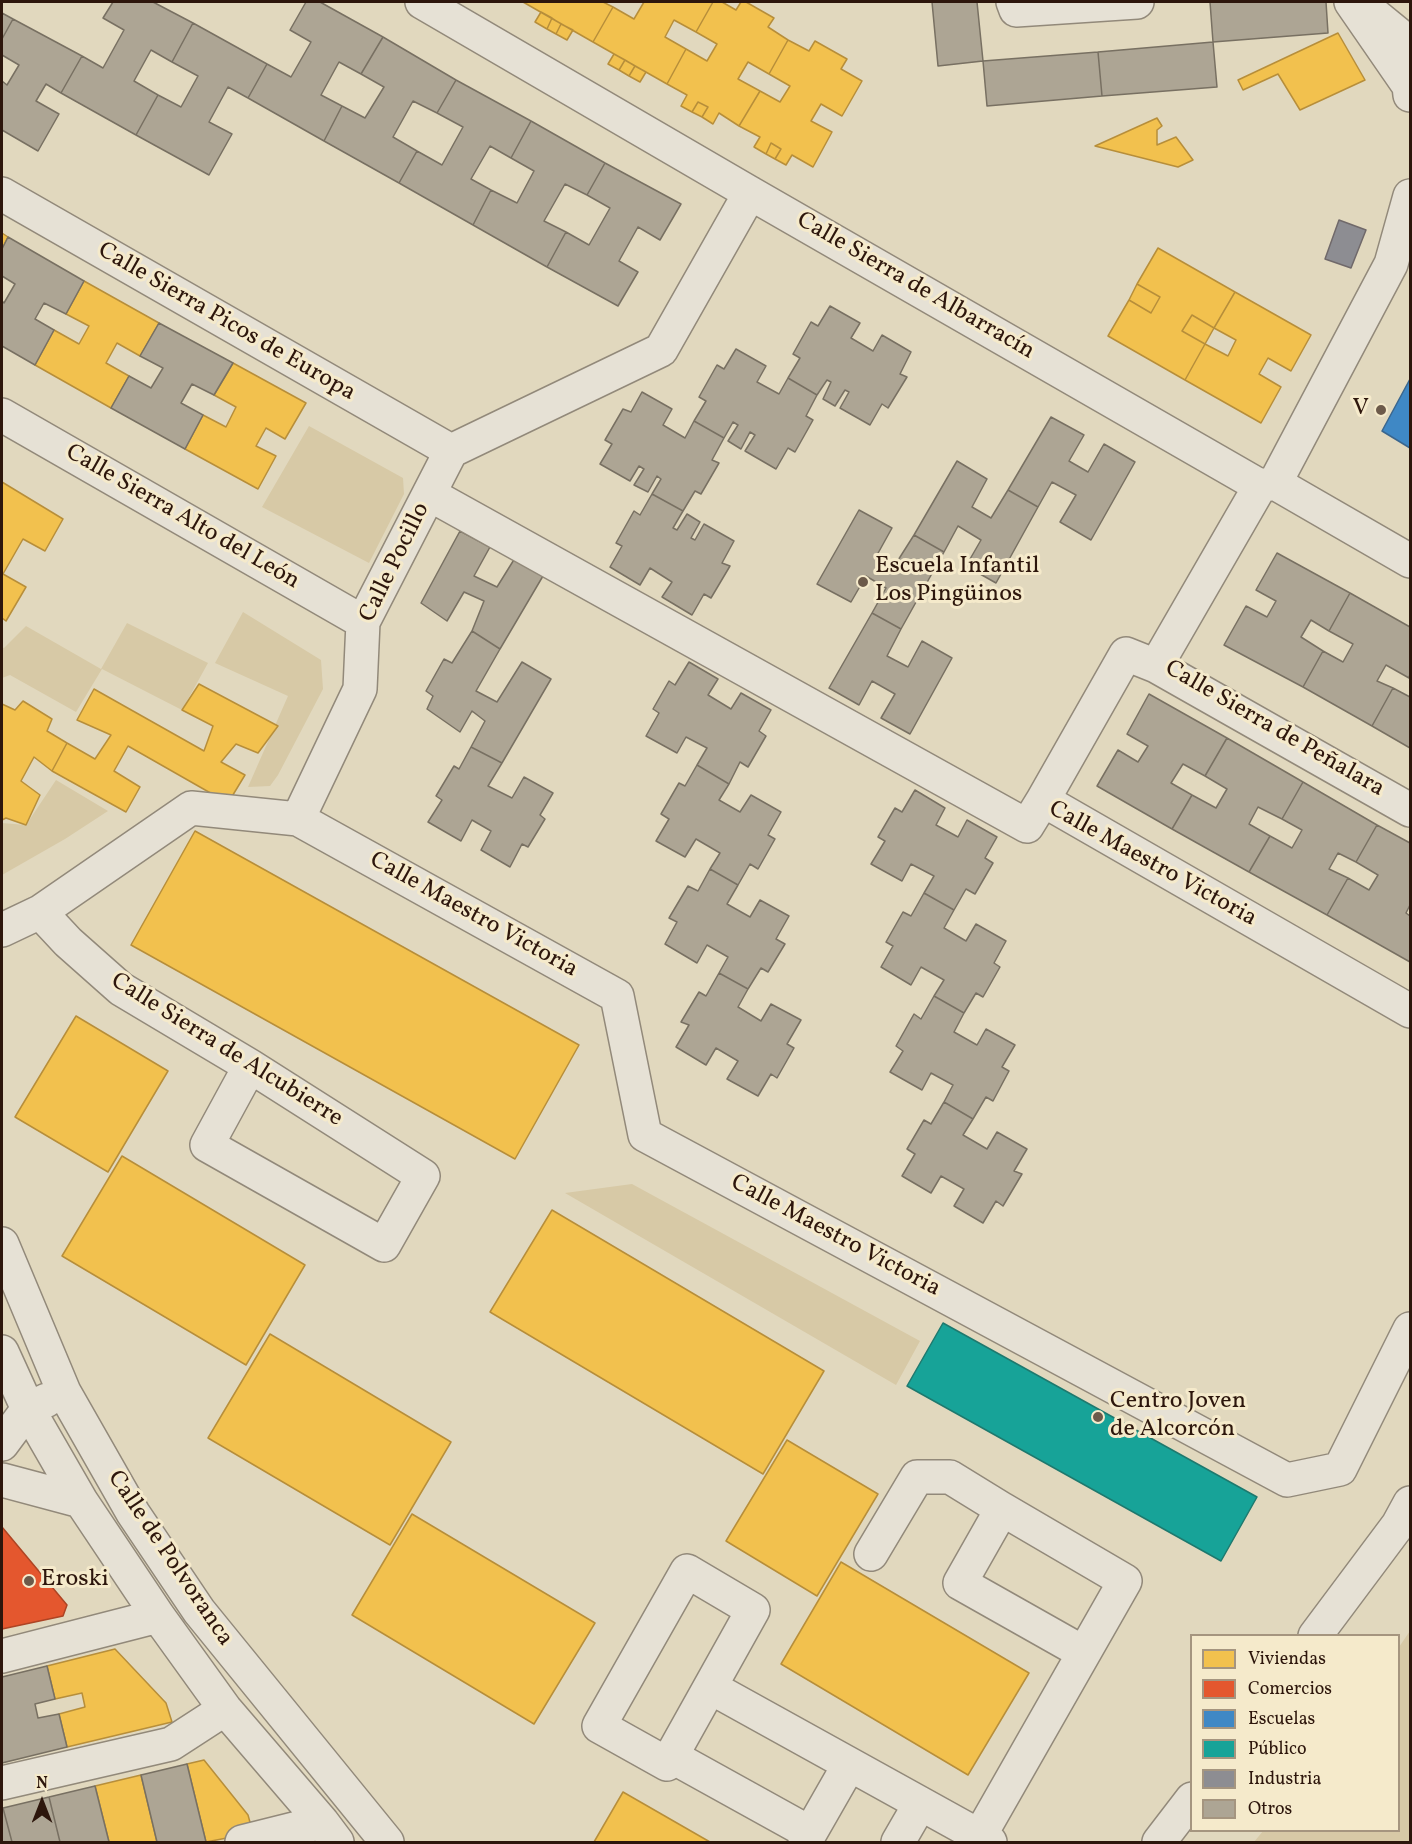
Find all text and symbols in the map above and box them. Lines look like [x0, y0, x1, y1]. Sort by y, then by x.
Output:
street label: Calle Sierra de Albarracín [791, 207, 1039, 367]
street label: Calle Sierra Picos de Europa [92, 237, 360, 409]
place label: V [1353, 396, 1369, 424]
marker: V [1374, 403, 1388, 417]
street label: Calle Sierra Alto del León [60, 439, 304, 597]
street label: Calle Pocillo [355, 499, 437, 627]
place label: Escuela Infantil Los Pingüinos [875, 554, 1039, 610]
marker: Escuela Infantil Los Pingüinos [856, 575, 870, 589]
street label: Calle Sierra de Peñalara [1159, 655, 1389, 805]
street label: Calle Maestro Victoria [1043, 796, 1261, 934]
street label: Calle Maestro Victoria [364, 847, 582, 985]
street label: Calle Sierra de Alcubierre [105, 968, 347, 1134]
street label: Calle Maestro Victoria [725, 1169, 945, 1305]
place label: Centro Joven de Alcorcón [1110, 1389, 1246, 1445]
marker: Centro Joven de Alcorcón [1091, 1410, 1105, 1424]
street label: Calle de Polvoranca [100, 1466, 238, 1652]
place label: Eroski [41, 1567, 109, 1595]
marker: Eroski [22, 1574, 36, 1588]
legend [1190, 1634, 1400, 1832]
text: Viviendas [1248, 1647, 1326, 1672]
text: Comercios [1248, 1677, 1332, 1702]
text: Escuelas [1248, 1707, 1315, 1732]
text: Público [1248, 1737, 1307, 1762]
text: Industria [1248, 1767, 1321, 1792]
north arrow [12, 1772, 72, 1832]
text: N [36, 1773, 48, 1795]
text: Otros [1248, 1797, 1292, 1822]

